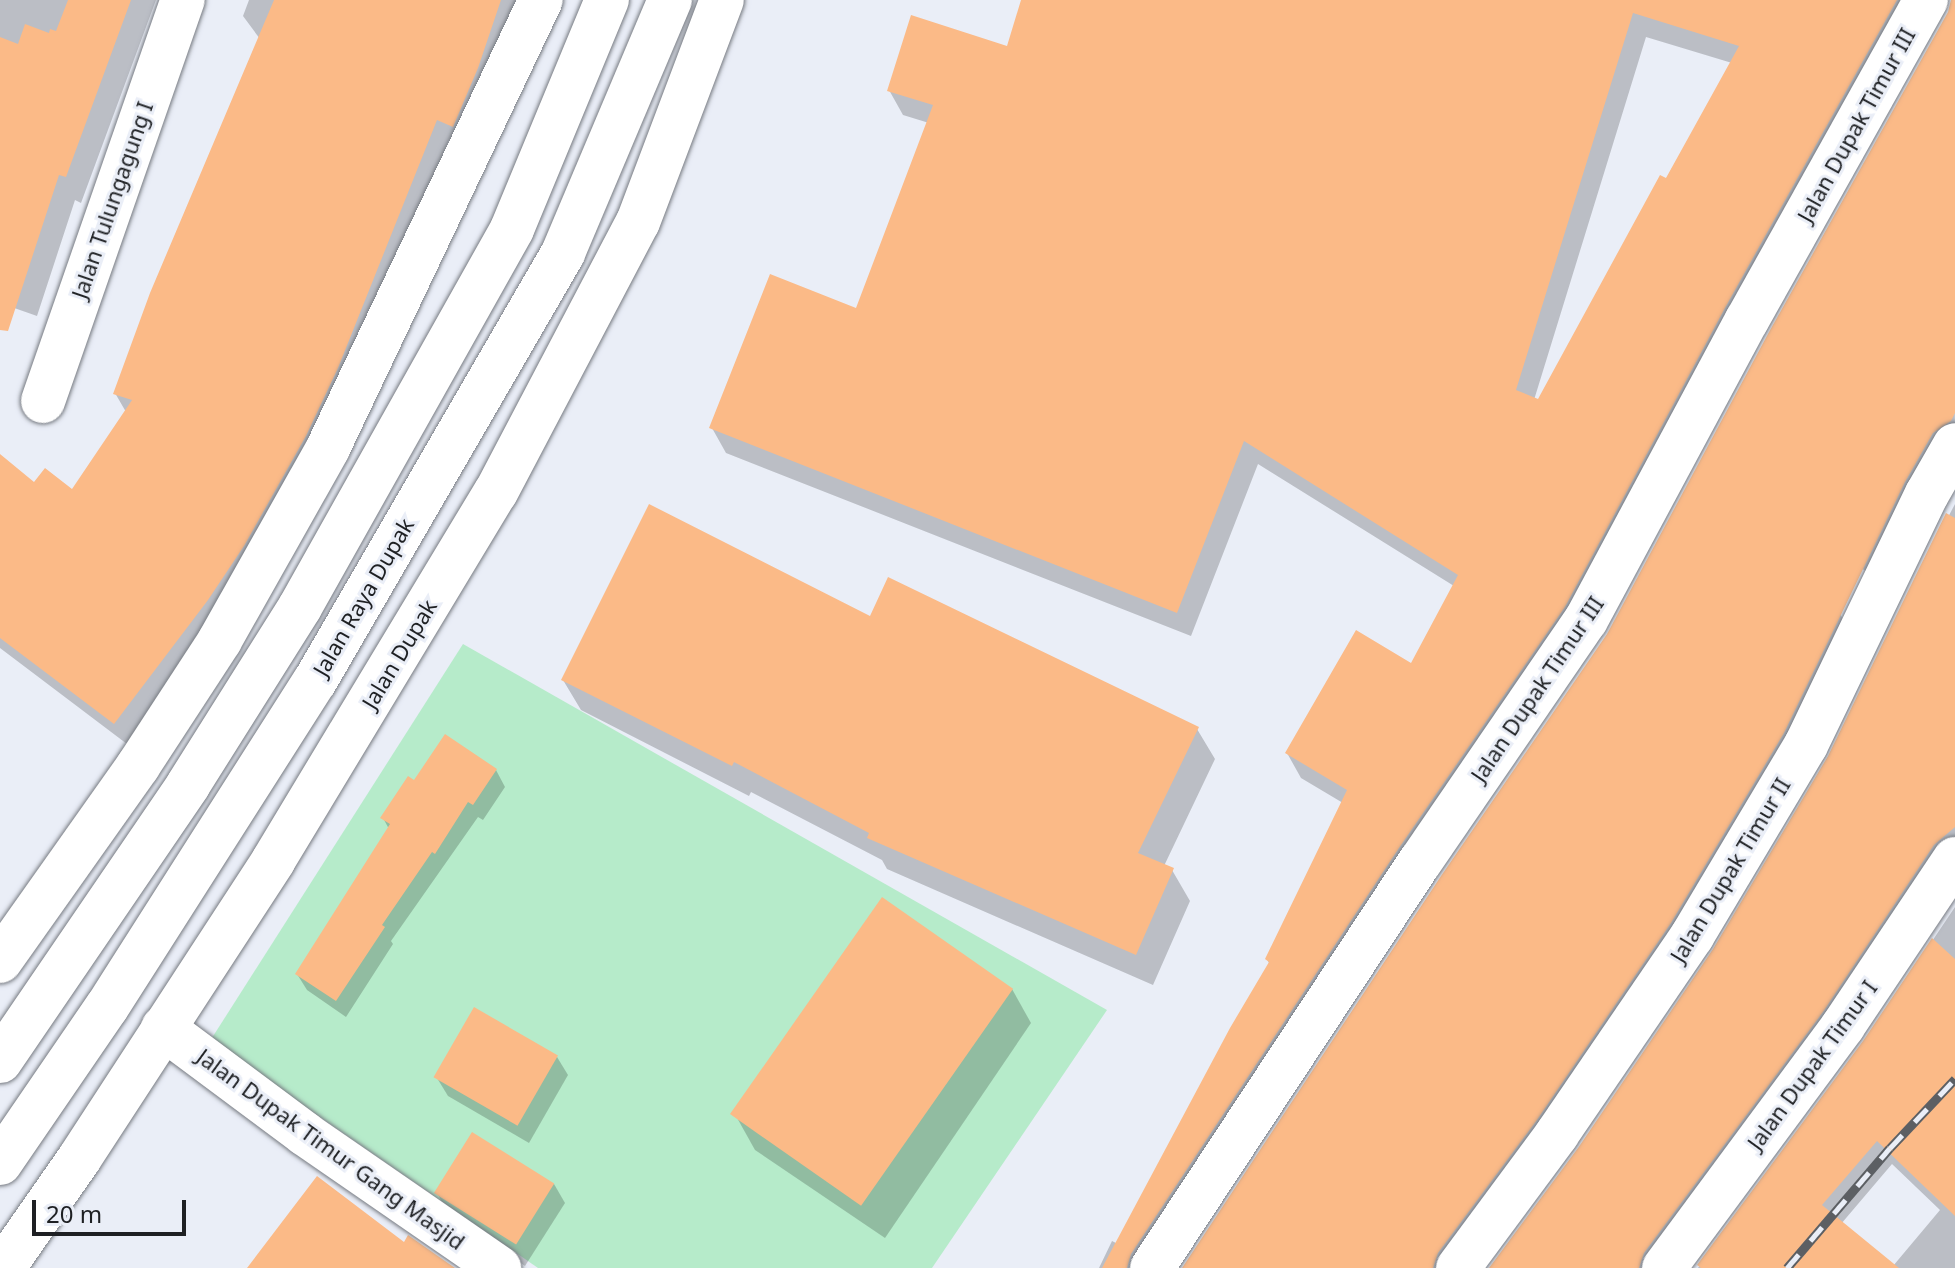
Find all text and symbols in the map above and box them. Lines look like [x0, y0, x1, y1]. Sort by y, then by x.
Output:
street label: Jalan Dupak Timur III [1792, 23, 1920, 227]
street label: Jalan Tulungagung I [66, 98, 158, 302]
street label: Jalan Raya Dupak [307, 513, 419, 681]
street label: Jalan Dupak Timur III [1465, 591, 1609, 787]
street label: Jalan Dupak [356, 595, 442, 713]
street label: Jalan Dupak Timur II [1664, 773, 1796, 967]
street label: Jalan Dupak Timur I [1742, 975, 1882, 1155]
street label: Jalan Dupak Timur Gang Masjid [192, 1043, 470, 1255]
scale bar [36, 1184, 190, 1234]
text: 20 m [46, 1197, 102, 1230]

